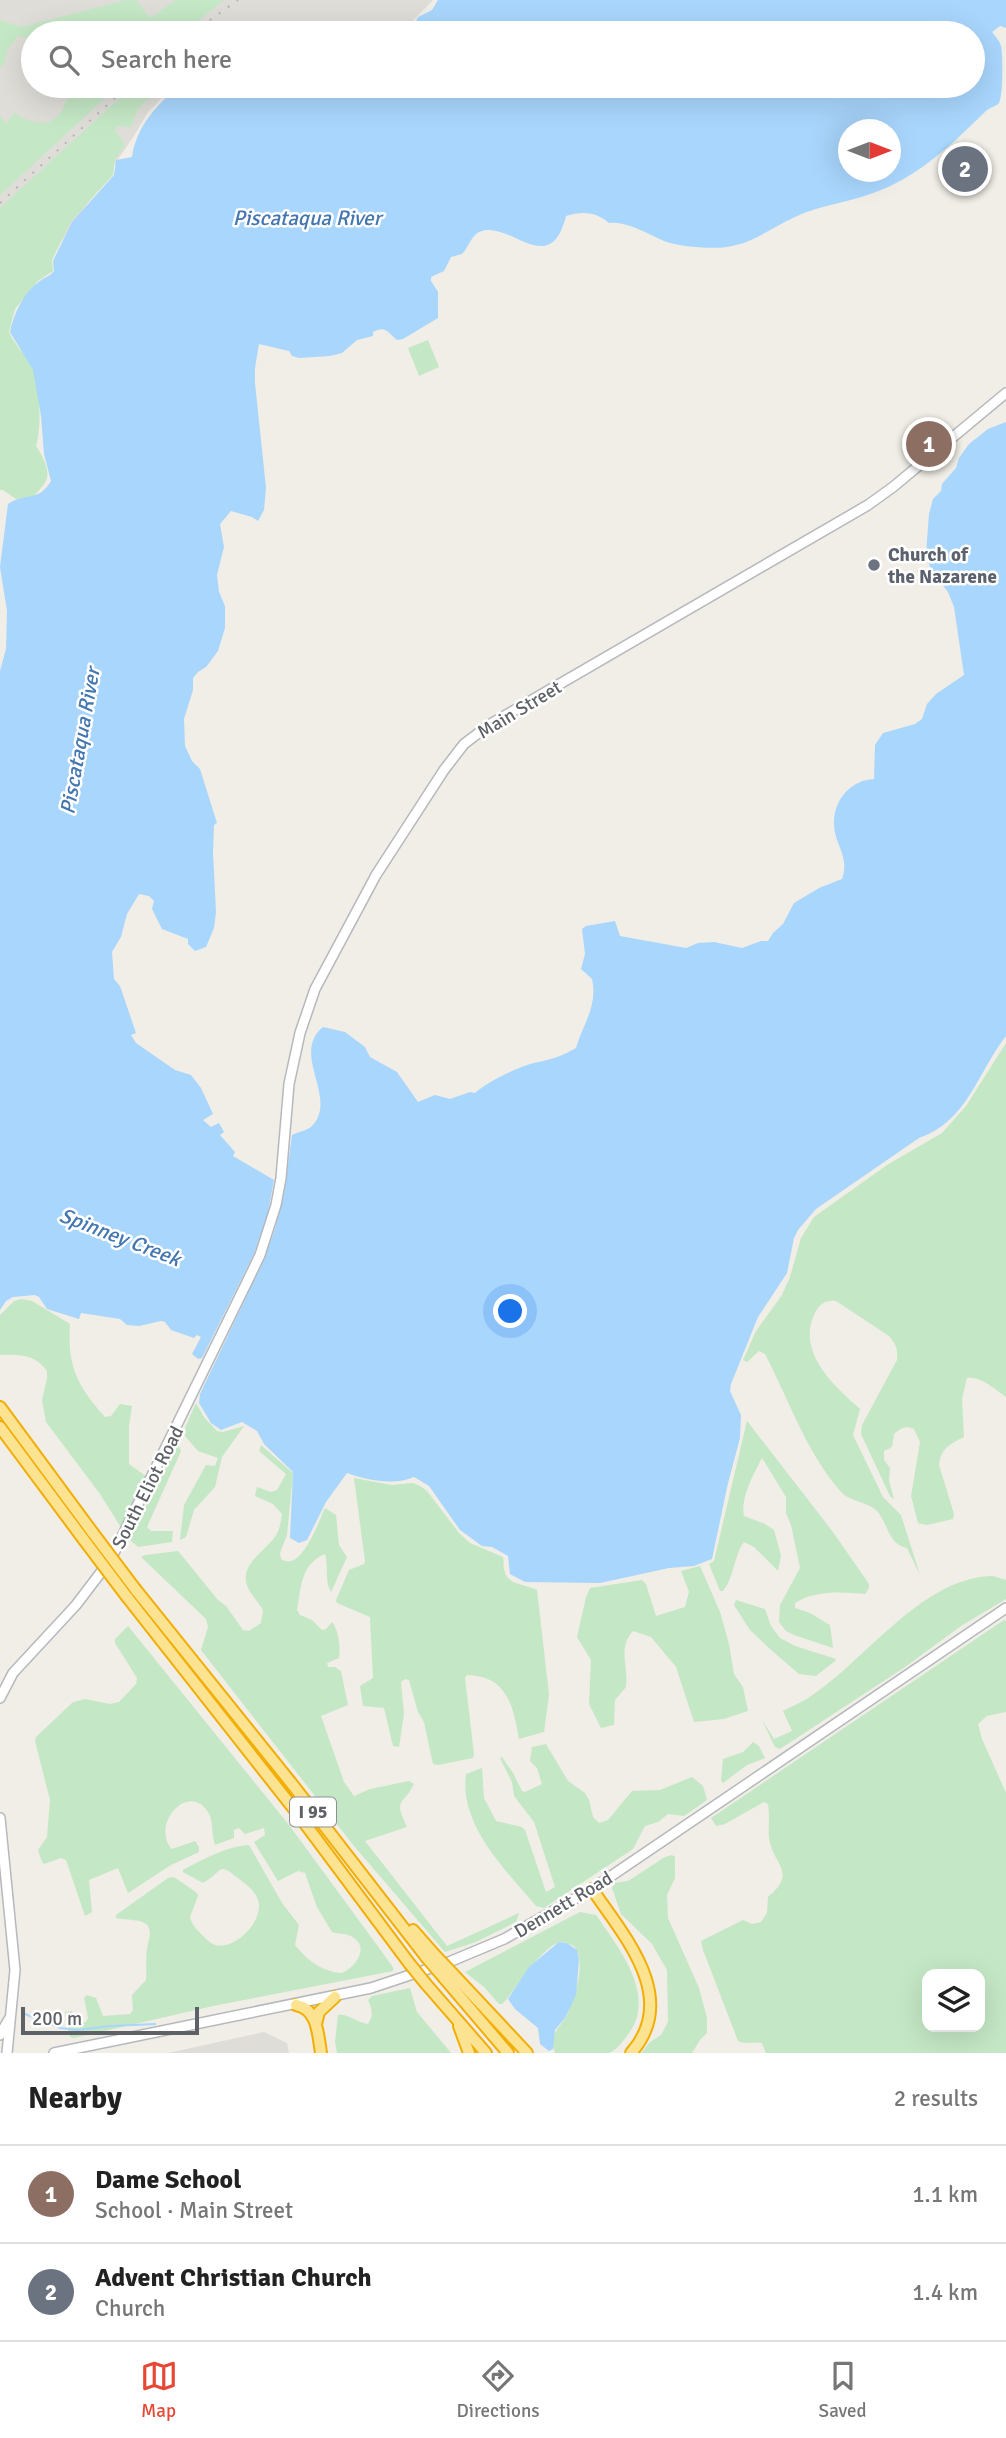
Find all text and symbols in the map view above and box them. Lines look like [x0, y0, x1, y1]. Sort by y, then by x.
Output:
search box [21, 21, 985, 98]
icon: search [45, 41, 83, 79]
text: Search here [101, 44, 232, 76]
north arrow [838, 119, 901, 182]
pin: 2 [942, 143, 988, 195]
water label: Piscataqua River [233, 205, 385, 231]
pin: 1 [906, 418, 952, 470]
place label: Church of the Nazarene [887, 543, 997, 589]
marker: Church of the Nazarene [866, 557, 882, 573]
water label: Piscataqua River [54, 662, 106, 816]
street label: Main Street [473, 675, 566, 744]
water label: Spinney Creek [56, 1202, 187, 1273]
your location [493, 1294, 527, 1328]
street label: South Eliot Road [107, 1422, 189, 1553]
road number: I 95 [290, 1798, 336, 1826]
street label: Dennett Road [510, 1866, 617, 1944]
map controls [922, 1969, 985, 2032]
button: layers [922, 1969, 985, 2032]
scale bar [21, 2004, 200, 2036]
text: 200 m [32, 2007, 82, 2031]
text: Nearby [28, 2080, 122, 2117]
text: 2 results [894, 2084, 978, 2113]
text: Dame School [95, 2164, 241, 2196]
text: 1 [45, 2180, 57, 2209]
text: 1.1 km [912, 2180, 978, 2209]
text: School · Main Street [95, 2196, 293, 2225]
text: Advent Christian Church [95, 2262, 372, 2294]
text: 2 [45, 2278, 57, 2307]
text: 1.4 km [912, 2278, 978, 2307]
text: Church [95, 2294, 165, 2323]
tab: Map [140, 2357, 178, 2423]
tab: Directions [457, 2357, 540, 2423]
tab: Saved [819, 2357, 866, 2423]

